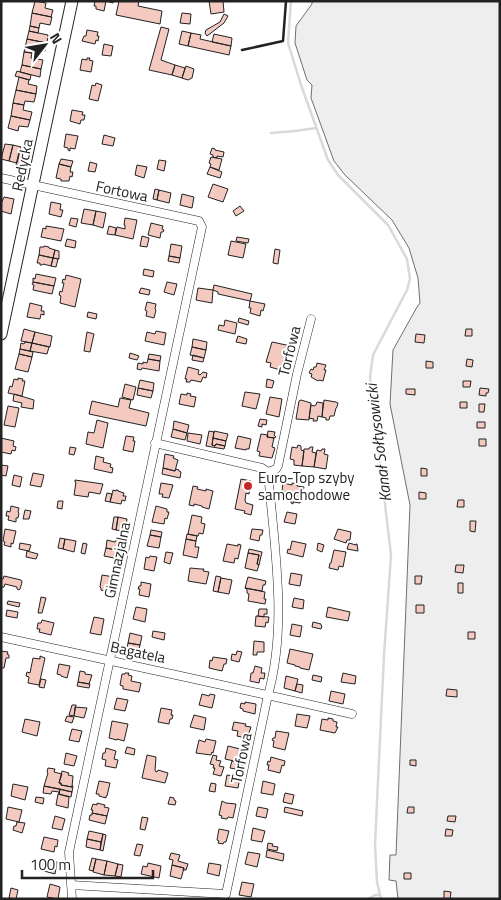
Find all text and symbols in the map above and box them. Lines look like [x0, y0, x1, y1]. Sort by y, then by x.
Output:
north arrow [20, 20, 70, 70]
text: N [45, 28, 68, 48]
street label: Redycka [5, 136, 39, 193]
street label: Fortowa [94, 174, 151, 208]
street label: Torfowa [272, 323, 306, 379]
water label: Kanał Sołtysowicki [359, 381, 397, 503]
place label: Euro-Top szyby samochodowe [258, 466, 354, 506]
marker: Euro-Top szyby samochodowe [242, 480, 254, 492]
street label: Gimnazjalna [98, 519, 136, 600]
street label: Bagatela [108, 635, 168, 669]
street label: Torfowa [224, 730, 258, 785]
scale bar [22, 848, 154, 880]
text: 100 m [30, 853, 71, 876]

